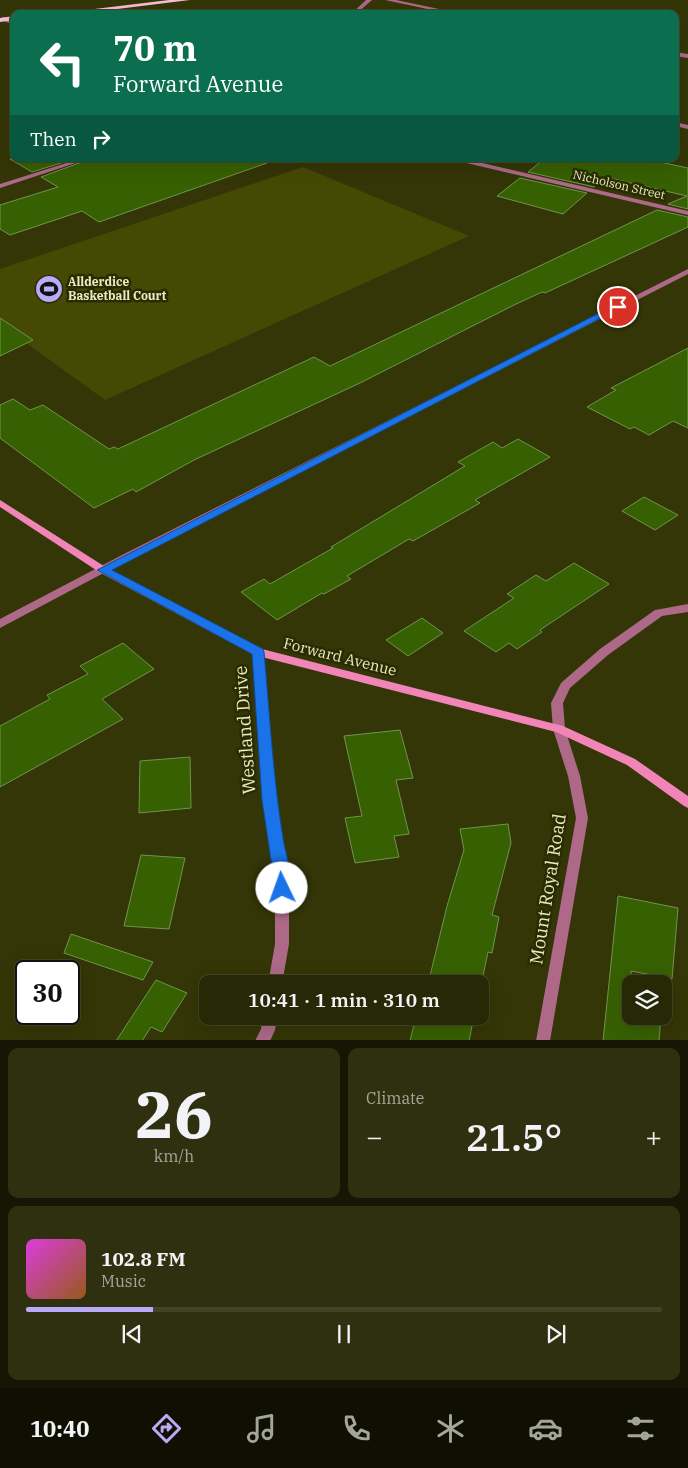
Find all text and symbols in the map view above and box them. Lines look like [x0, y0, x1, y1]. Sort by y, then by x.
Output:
text: 70 m [113, 25, 197, 71]
icon: left [30, 30, 95, 95]
text: Forward Avenue [113, 69, 283, 98]
icon: right [87, 125, 115, 153]
text: Then [30, 127, 77, 151]
street label: Nicholson Street [572, 167, 667, 202]
sports icon: Allderdice Basketball Court [34, 274, 64, 304]
place label: Allderdice Basketball Court [68, 274, 167, 303]
pin [597, 286, 639, 328]
icon: arrive [604, 293, 632, 321]
street label: Forward Avenue [282, 633, 399, 680]
street label: Westland Drive [229, 665, 260, 795]
street label: Mount Royal Road [524, 812, 571, 966]
position arrow [255, 861, 307, 913]
speed limit sign: 30 [15, 960, 80, 1025]
map controls [622, 975, 672, 1025]
button: layers [622, 975, 672, 1025]
text: 10:41 · 1 min · 310 m [248, 988, 440, 1012]
text: 26 [135, 1071, 213, 1156]
text: Climate [366, 1088, 424, 1108]
text: 21.5° [466, 1112, 562, 1161]
text: − [366, 1118, 383, 1155]
text: + [645, 1118, 662, 1155]
text: km/h [154, 1146, 194, 1166]
text: 102.8 FM [101, 1247, 186, 1271]
text: Music [101, 1271, 146, 1291]
icon: previous [118, 1320, 146, 1348]
icon: pause [330, 1320, 358, 1348]
icon: next [542, 1320, 570, 1348]
icon: directions [149, 1411, 184, 1446]
icon: music [244, 1411, 279, 1446]
icon: phone [339, 1411, 374, 1446]
icon: climate [433, 1411, 468, 1446]
icon: car [528, 1411, 563, 1446]
icon: filters [623, 1411, 658, 1446]
text: 10:40 [30, 1414, 89, 1443]

